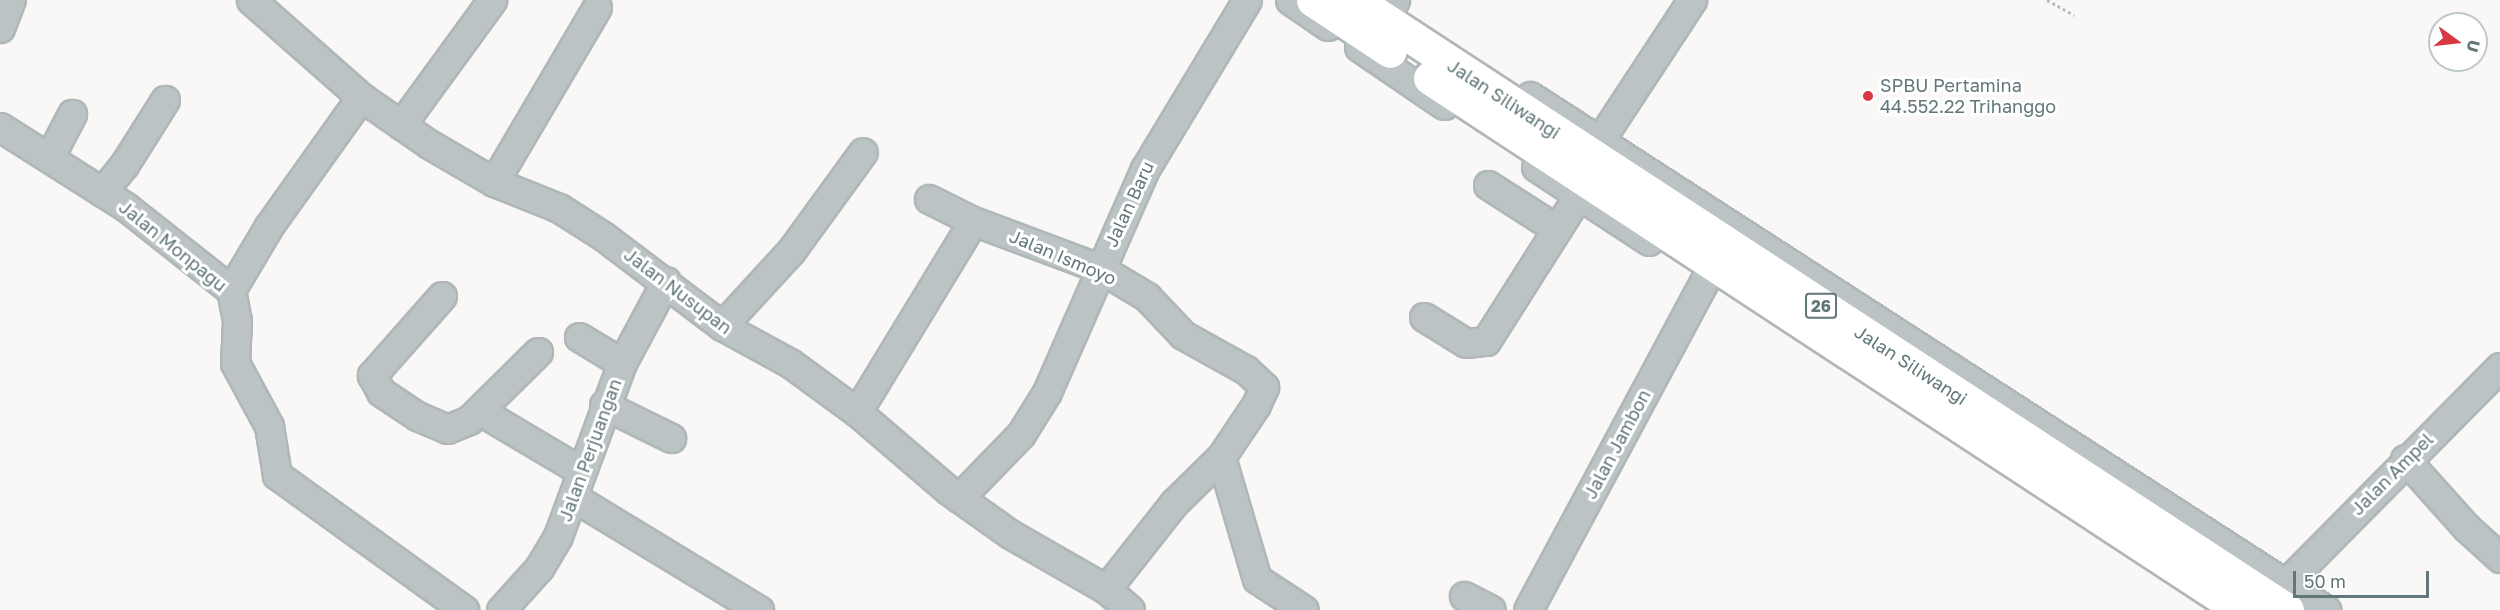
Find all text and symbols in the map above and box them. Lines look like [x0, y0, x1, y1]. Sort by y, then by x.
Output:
north arrow [2428, 12, 2488, 72]
text: U [2462, 38, 2485, 54]
street label: Jalan Siliwangi [1444, 55, 1564, 143]
place label: SPBU Pertamina 44.552.22 Trihanggo [1880, 75, 2056, 118]
marker: SPBU Pertamina 44.552.22 Trihanggo [1861, 89, 1875, 103]
street label: Jalan Baru [1100, 158, 1158, 250]
street label: Jalan Monpagu [115, 196, 231, 296]
street label: Jalan Ismoyo [1006, 225, 1120, 289]
street label: Jalan Nusupan [620, 244, 736, 338]
road number: 26 [1804, 293, 1838, 319]
street label: Jalan Siliwangi [1851, 321, 1971, 409]
street label: Jalan Perjuangan [554, 376, 626, 524]
street label: Jalan Jambon [1579, 386, 1655, 502]
street label: Jalan Ampel [2347, 429, 2437, 519]
scale bar [2296, 559, 2432, 597]
text: 50 m [2304, 570, 2346, 592]

